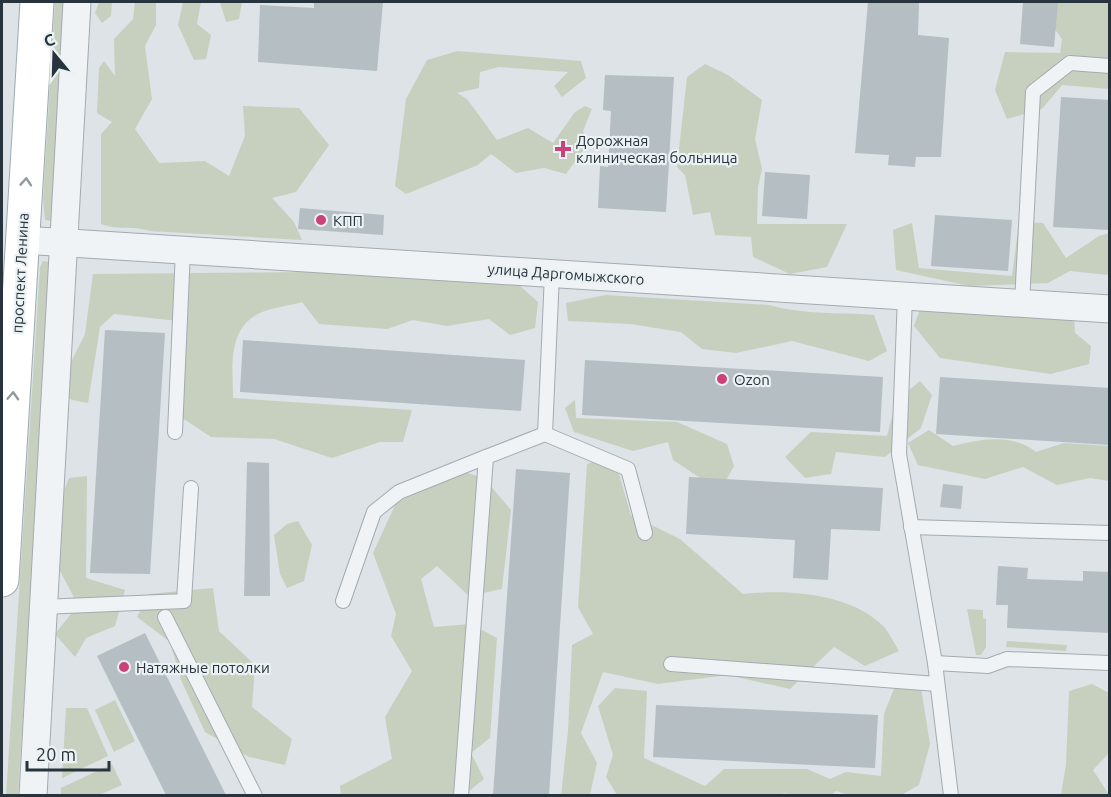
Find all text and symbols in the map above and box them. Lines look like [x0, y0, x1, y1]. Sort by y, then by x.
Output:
north arrow [24, 24, 84, 84]
text: С [41, 30, 57, 50]
place label: Дорожная клиническая больница [576, 132, 738, 166]
marker: Дорожная клиническая больница [554, 140, 572, 158]
one-way arrow [19, 177, 32, 186]
street label: проспект Ленина [8, 212, 32, 334]
place label: КПП [333, 212, 363, 229]
marker: КПП [314, 213, 328, 227]
street label: улица Даргомыжского [487, 260, 645, 288]
place label: Ozon [734, 371, 770, 388]
marker: Ozon [715, 372, 729, 386]
one-way arrow [6, 391, 19, 400]
place label: Натяжные потолки [136, 659, 270, 676]
marker: Натяжные потолки [117, 660, 131, 674]
scale bar [27, 734, 110, 772]
text: 20 m [36, 744, 76, 764]

